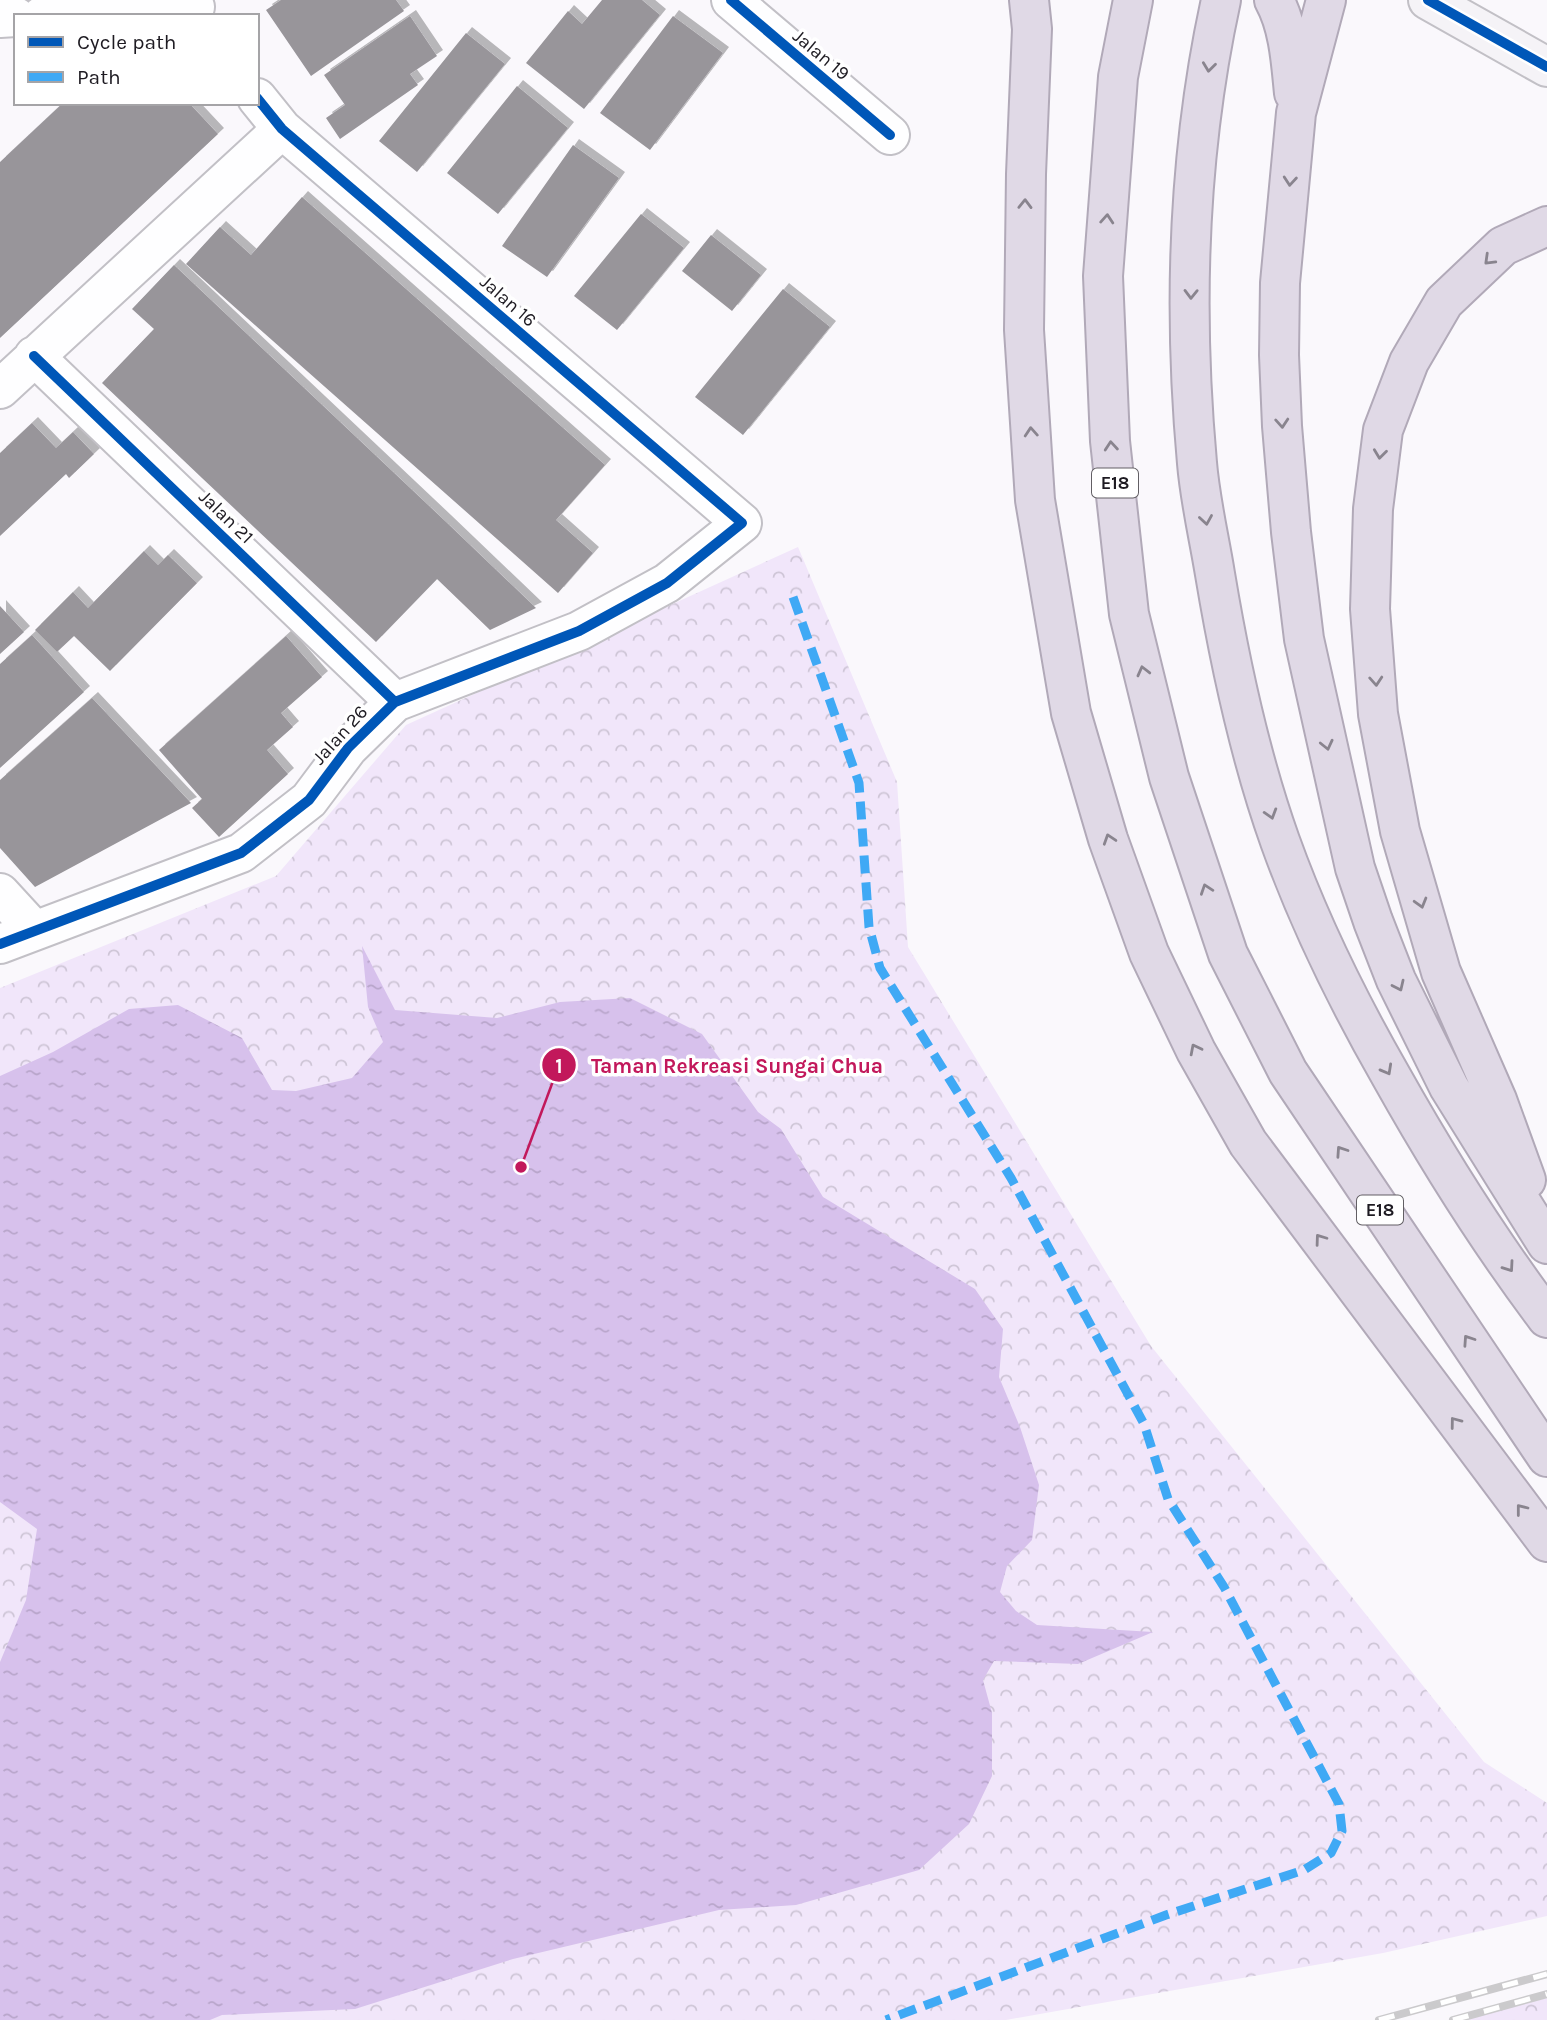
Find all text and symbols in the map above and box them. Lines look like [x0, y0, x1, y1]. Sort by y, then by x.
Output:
legend [14, 14, 259, 105]
street label: Jalan 19 [788, 25, 854, 85]
text: Cycle path [77, 30, 177, 54]
one-way arrow [1201, 61, 1216, 73]
text: Path [77, 65, 121, 89]
one-way arrow [1282, 175, 1297, 187]
one-way arrow [1017, 199, 1033, 209]
one-way arrow [1099, 213, 1114, 224]
one-way arrow [1484, 251, 1497, 264]
street label: Jalan 16 [475, 271, 541, 331]
one-way arrow [1183, 289, 1199, 299]
one-way arrow [1275, 418, 1290, 429]
one-way arrow [1023, 426, 1038, 437]
one-way arrow [1104, 440, 1119, 451]
one-way arrow [1373, 448, 1388, 460]
road number: E18 [1092, 468, 1138, 498]
street label: Jalan 21 [194, 486, 258, 548]
one-way arrow [1198, 514, 1213, 526]
one-way arrow [1137, 665, 1151, 677]
one-way arrow [1368, 675, 1383, 686]
street label: Jalan 26 [308, 701, 372, 769]
one-way arrow [1318, 739, 1333, 751]
one-way arrow [1263, 807, 1278, 819]
one-way arrow [1103, 833, 1117, 846]
one-way arrow [1200, 883, 1215, 895]
one-way arrow [1412, 897, 1427, 909]
one-way arrow [1391, 978, 1405, 991]
callout: Taman Rekreasi Sungai Chua [541, 1044, 897, 1086]
one-way arrow [1190, 1044, 1204, 1056]
text: 1 [555, 1054, 563, 1078]
text: Taman Rekreasi Sungai Chua [591, 1054, 883, 1078]
one-way arrow [1379, 1062, 1392, 1075]
one-way arrow [1337, 1146, 1349, 1159]
road number: E18 [1357, 1196, 1403, 1224]
one-way arrow [1315, 1234, 1328, 1247]
one-way arrow [1501, 1259, 1513, 1272]
one-way arrow [1464, 1335, 1476, 1348]
one-way arrow [1451, 1417, 1464, 1430]
one-way arrow [1517, 1505, 1530, 1517]

